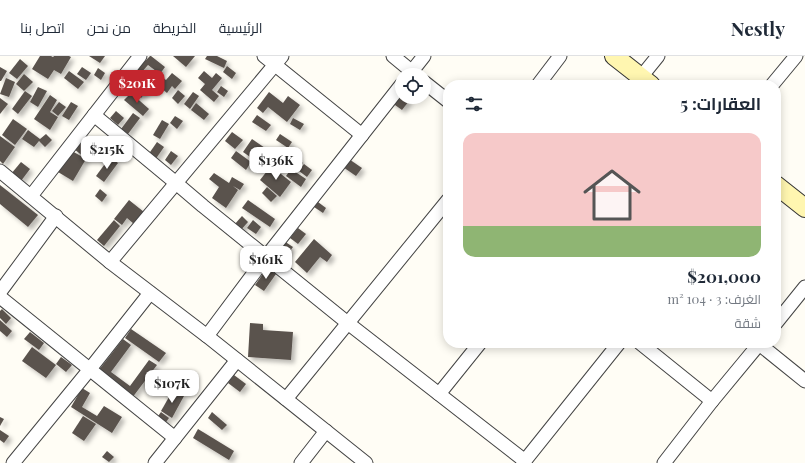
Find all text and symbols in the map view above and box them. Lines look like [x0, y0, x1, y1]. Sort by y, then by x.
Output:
text: Nestly [731, 15, 785, 41]
text: اتصل بنا [20, 18, 65, 37]
text: من نحن [87, 18, 131, 37]
text: الخريطة [153, 18, 197, 37]
text: الرئيسية [219, 18, 263, 37]
map controls [395, 68, 431, 104]
button: locate [395, 68, 431, 104]
pin: $201K [109, 70, 165, 104]
text: $201K [119, 74, 155, 91]
text: العقارات: 5 [680, 92, 761, 114]
icon: filters [463, 93, 485, 115]
pin: $215K [79, 136, 135, 170]
text: $215K [90, 140, 124, 157]
pin: $136K [248, 147, 304, 181]
text: $136K [258, 151, 294, 168]
icon: home [576, 159, 648, 231]
pin: $161K [238, 246, 294, 280]
text: $161K [249, 250, 283, 267]
text: $201,000 [687, 265, 761, 287]
text: الغرف: 3 · 104 m² [668, 290, 761, 307]
text: شقة [734, 314, 761, 331]
pin: $107K [144, 370, 200, 404]
text: $107K [154, 374, 190, 391]

